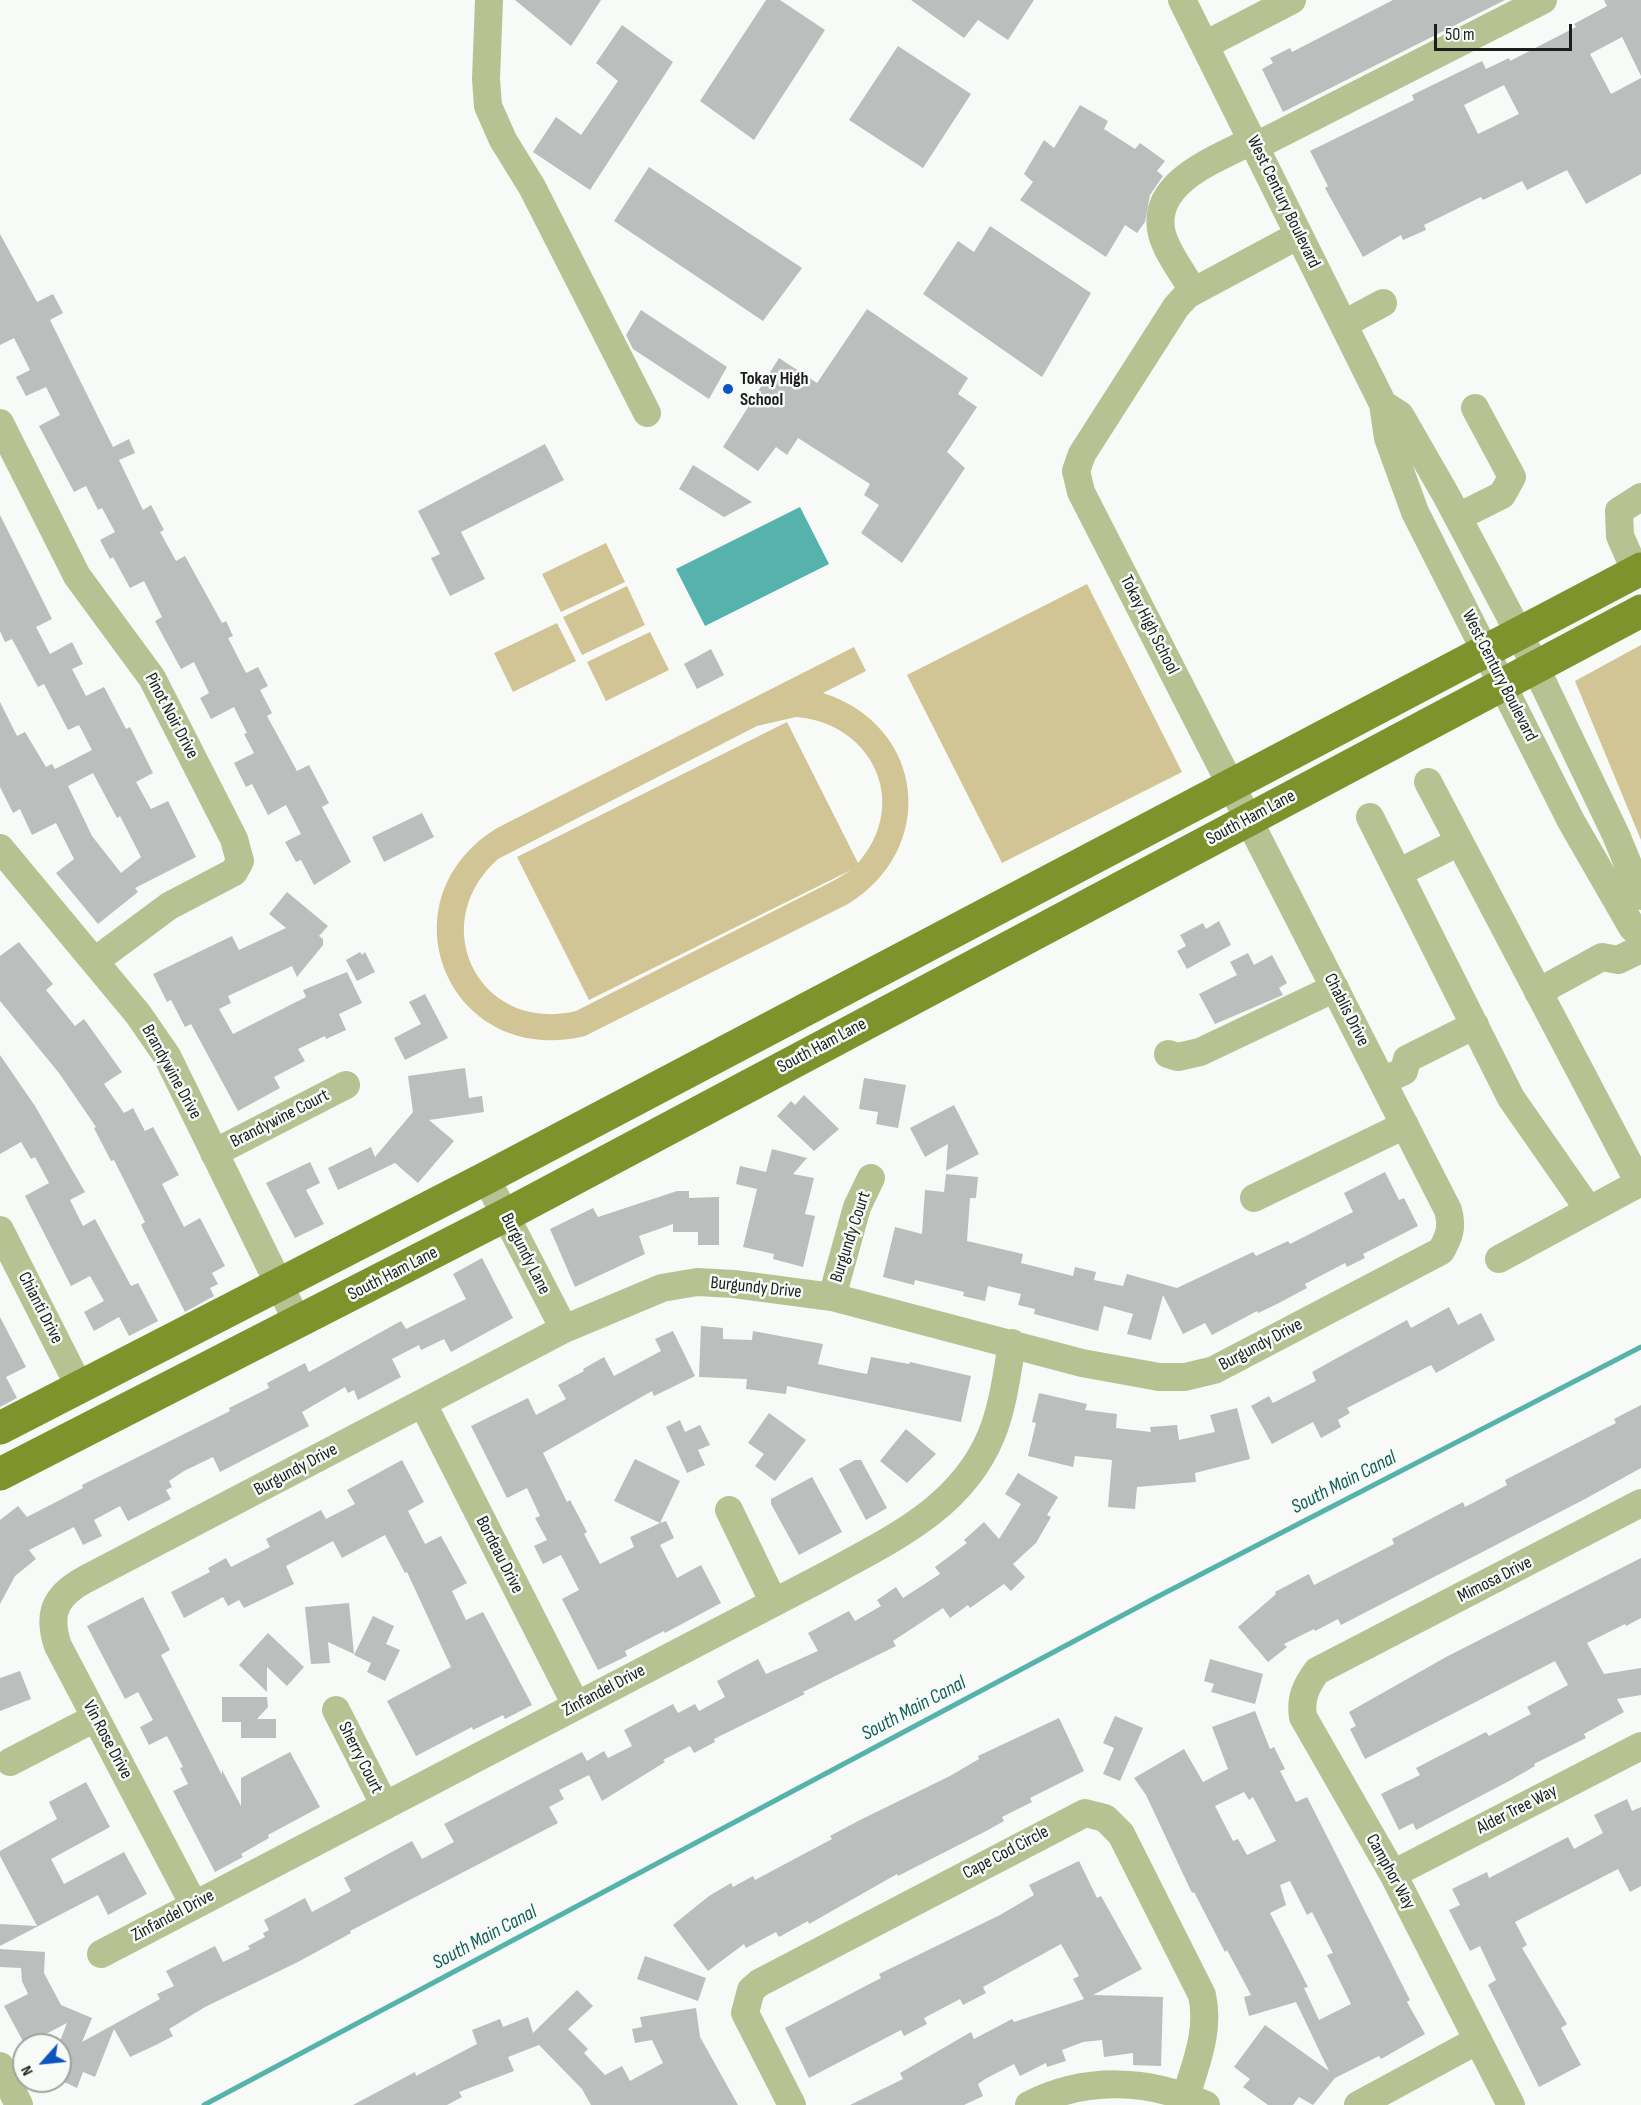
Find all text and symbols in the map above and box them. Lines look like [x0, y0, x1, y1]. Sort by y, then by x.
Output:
scale bar [1437, 12, 1575, 50]
text: 50 m [1445, 24, 1475, 45]
street label: West Century Boulevard [1242, 132, 1324, 272]
place label: Tokay High School [740, 368, 808, 410]
marker: Tokay High School [721, 382, 735, 396]
street label: Tokay High School [1115, 572, 1183, 678]
street label: West Century Boulevard [1457, 607, 1541, 745]
street label: Pinot Noir Drive [139, 669, 203, 763]
street label: South Ham Lane [1203, 786, 1299, 850]
street label: Chablis Drive [1319, 970, 1373, 1050]
street label: South Ham Lane [774, 1014, 870, 1078]
street label: Brandywine Drive [136, 1021, 206, 1123]
street label: Brandywine Court [227, 1085, 333, 1153]
street label: Burgundy Court [826, 1189, 876, 1285]
street label: Burgundy Lane [495, 1210, 555, 1298]
street label: South Ham Lane [345, 1242, 441, 1306]
street label: Chianti Drive [13, 1268, 67, 1348]
street label: Burgundy Drive [709, 1272, 803, 1304]
street label: Burgundy Drive [1216, 1314, 1306, 1376]
street label: Burgundy Drive [251, 1439, 341, 1501]
water label: South Main Canal [1287, 1446, 1401, 1520]
street label: Bordeau Drive [470, 1513, 528, 1597]
street label: Mimosa Drive [1454, 1552, 1536, 1608]
street label: Zinfandel Drive [559, 1660, 649, 1722]
water label: South Main Canal [858, 1671, 970, 1747]
street label: Vin Rose Drive [77, 1697, 137, 1783]
street label: Sherry Court [333, 1719, 387, 1797]
street label: Alder Tree Way [1473, 1781, 1561, 1839]
street label: Cape Cod Circle [959, 1821, 1053, 1885]
street label: Camphor Way [1361, 1831, 1419, 1913]
street label: Zinfandel Drive [128, 1885, 218, 1947]
water label: South Main Canal [429, 1900, 541, 1976]
north arrow [12, 2033, 72, 2093]
text: N [17, 2062, 38, 2079]

